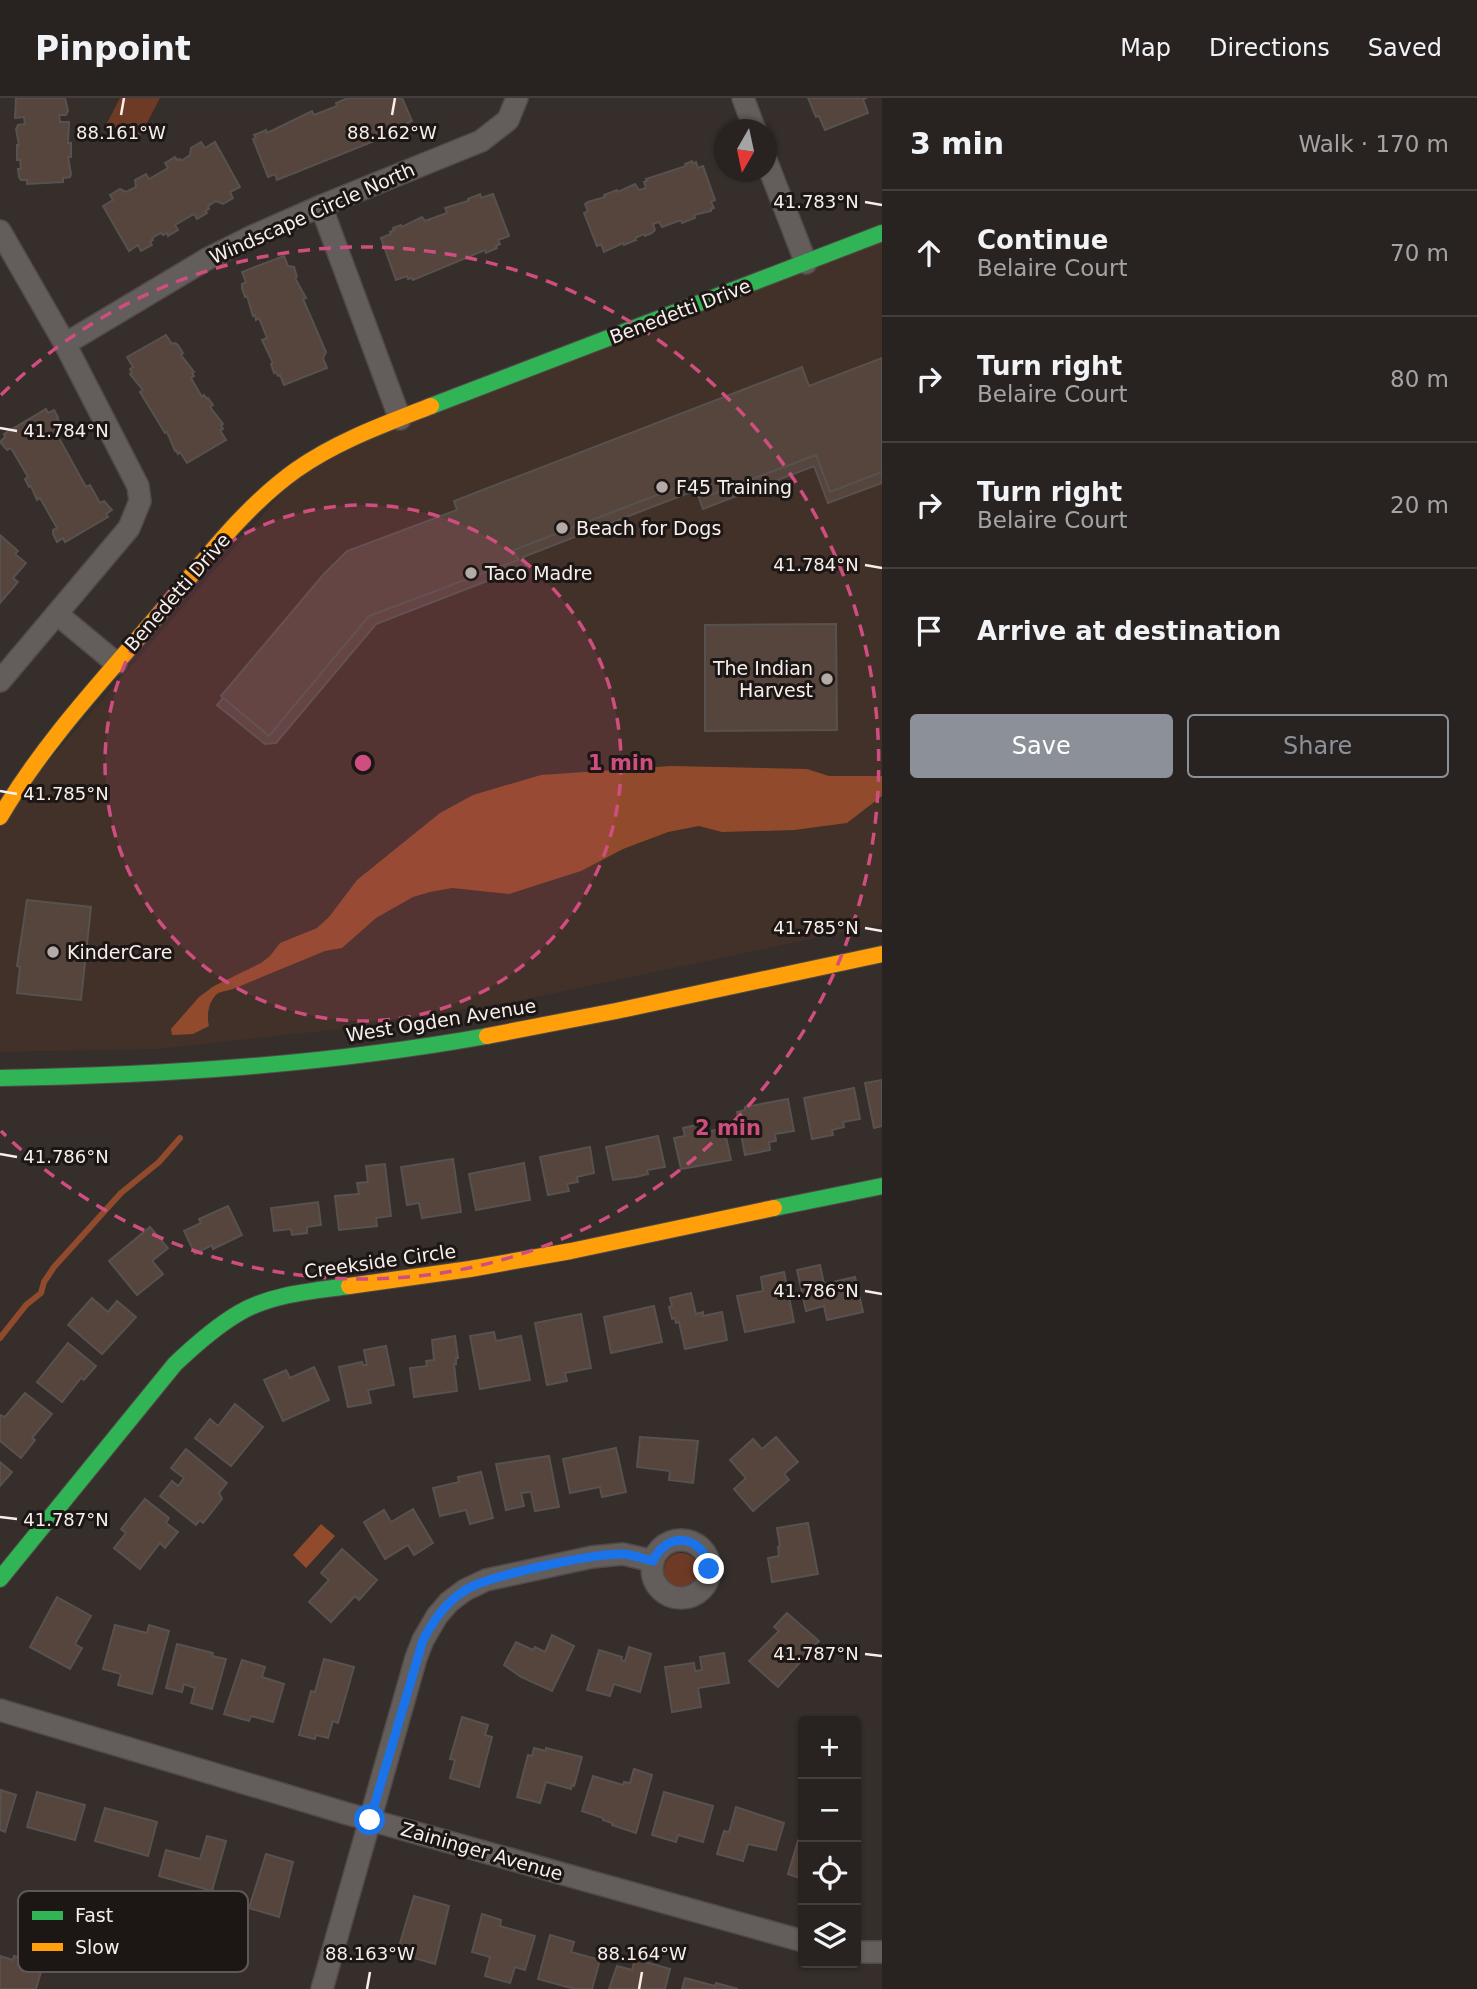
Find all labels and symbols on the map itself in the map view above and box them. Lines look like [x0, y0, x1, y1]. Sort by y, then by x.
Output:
north arrow [714, 119, 777, 182]
text: 88.161°W [76, 122, 166, 143]
text: 88.162°W [347, 122, 437, 143]
street label: Windscape Circle North [206, 158, 418, 268]
text: 41.783°N [773, 191, 859, 212]
street label: Benedetti Drive [606, 274, 754, 348]
text: 41.784°N [23, 420, 109, 441]
place label: F45 Training [676, 476, 792, 498]
marker: F45 Training [654, 479, 670, 495]
place label: Beach for Dogs [576, 517, 721, 539]
marker: Beach for Dogs [554, 520, 570, 536]
street label: Benedetti Drive [120, 529, 234, 655]
text: 41.784°N [773, 554, 859, 575]
place label: Taco Madre [484, 562, 592, 584]
marker: Taco Madre [463, 565, 479, 581]
place label: The Indian Harvest [712, 657, 813, 701]
marker: The Indian Harvest [819, 671, 835, 687]
centre of rings [351, 751, 375, 775]
text: 1 min [588, 751, 654, 775]
text: 41.785°N [23, 783, 109, 804]
text: 41.785°N [773, 917, 859, 938]
place label: KinderCare [67, 941, 172, 963]
marker: KinderCare [45, 944, 61, 960]
street label: West Ogden Avenue [344, 994, 538, 1046]
text: 2 min [695, 1116, 761, 1140]
text: 41.786°N [23, 1146, 109, 1167]
street label: Creekside Circle [303, 1239, 457, 1283]
text: 41.786°N [773, 1280, 859, 1301]
text: 41.787°N [23, 1509, 109, 1530]
route end [693, 1553, 724, 1584]
text: 41.787°N [773, 1643, 859, 1664]
route start [354, 1804, 385, 1835]
street label: Zaininger Avenue [398, 1817, 566, 1885]
legend [18, 1891, 248, 1972]
text: Fast [75, 1904, 113, 1926]
text: Slow [75, 1936, 120, 1958]
text: 88.163°W [325, 1943, 415, 1964]
text: 88.164°W [597, 1943, 687, 1964]

